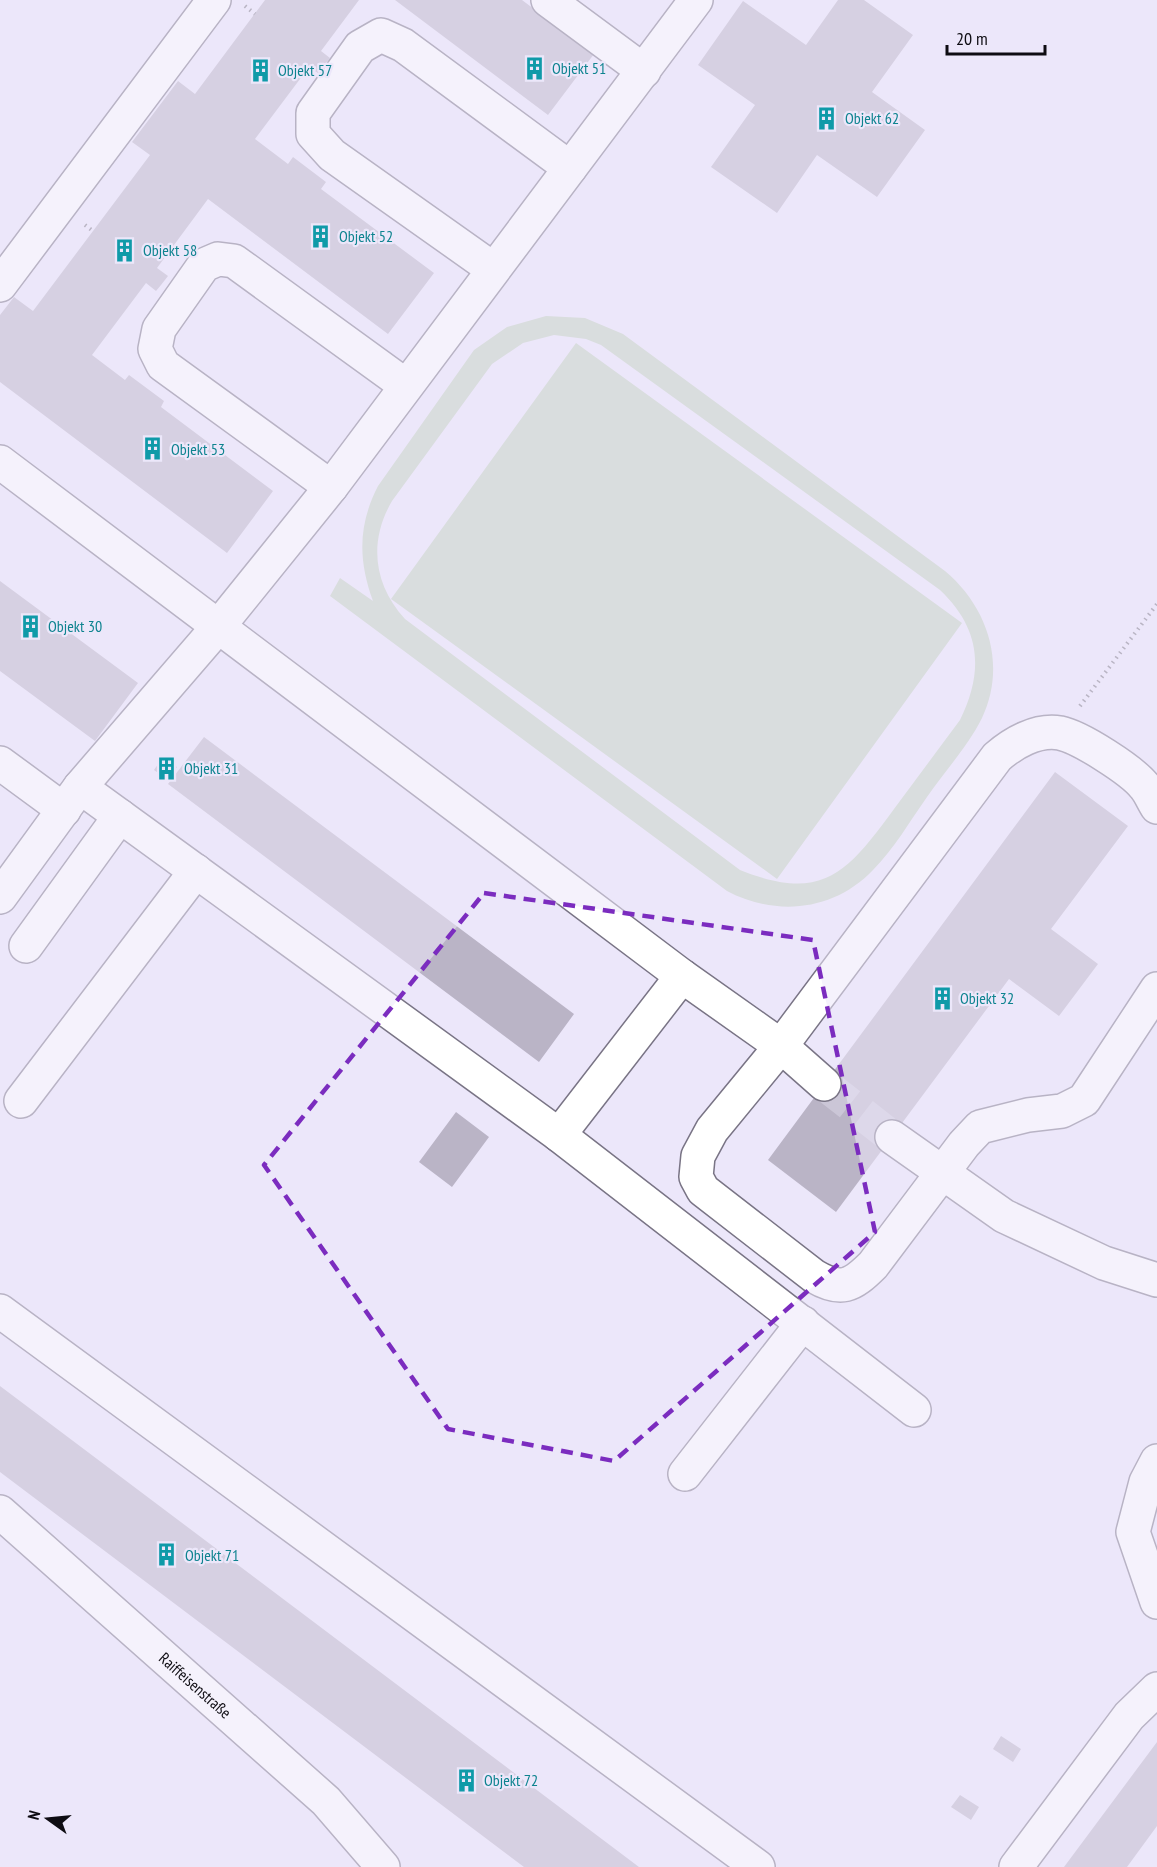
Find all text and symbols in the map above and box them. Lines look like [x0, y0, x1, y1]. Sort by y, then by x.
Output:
scale bar [947, 18, 1044, 56]
text: 20 m [956, 27, 988, 50]
building icon: Objekt 51 [521, 55, 547, 81]
building icon: Objekt 57 [247, 57, 273, 83]
place label: Objekt 51 [552, 58, 606, 78]
place label: Objekt 57 [278, 60, 332, 80]
building icon: Objekt 62 [814, 105, 840, 131]
place label: Objekt 62 [845, 108, 899, 128]
building icon: Objekt 52 [308, 223, 334, 249]
place label: Objekt 52 [339, 226, 393, 246]
building icon: Objekt 58 [112, 237, 138, 263]
place label: Objekt 58 [143, 240, 197, 260]
building icon: Objekt 53 [140, 436, 166, 462]
place label: Objekt 53 [171, 439, 225, 459]
building icon: Objekt 30 [17, 613, 43, 639]
place label: Objekt 30 [48, 616, 102, 636]
building icon: Objekt 31 [153, 755, 179, 781]
place label: Objekt 31 [184, 758, 238, 778]
building icon: Objekt 32 [929, 985, 955, 1011]
place label: Objekt 32 [960, 988, 1014, 1008]
building icon: Objekt 71 [154, 1542, 180, 1568]
place label: Objekt 71 [185, 1545, 239, 1565]
street label: Raiffeisenstraße [155, 1648, 236, 1722]
building icon: Objekt 72 [453, 1767, 479, 1793]
place label: Objekt 72 [484, 1770, 538, 1790]
north arrow [18, 1789, 78, 1849]
text: N [23, 1808, 44, 1822]

